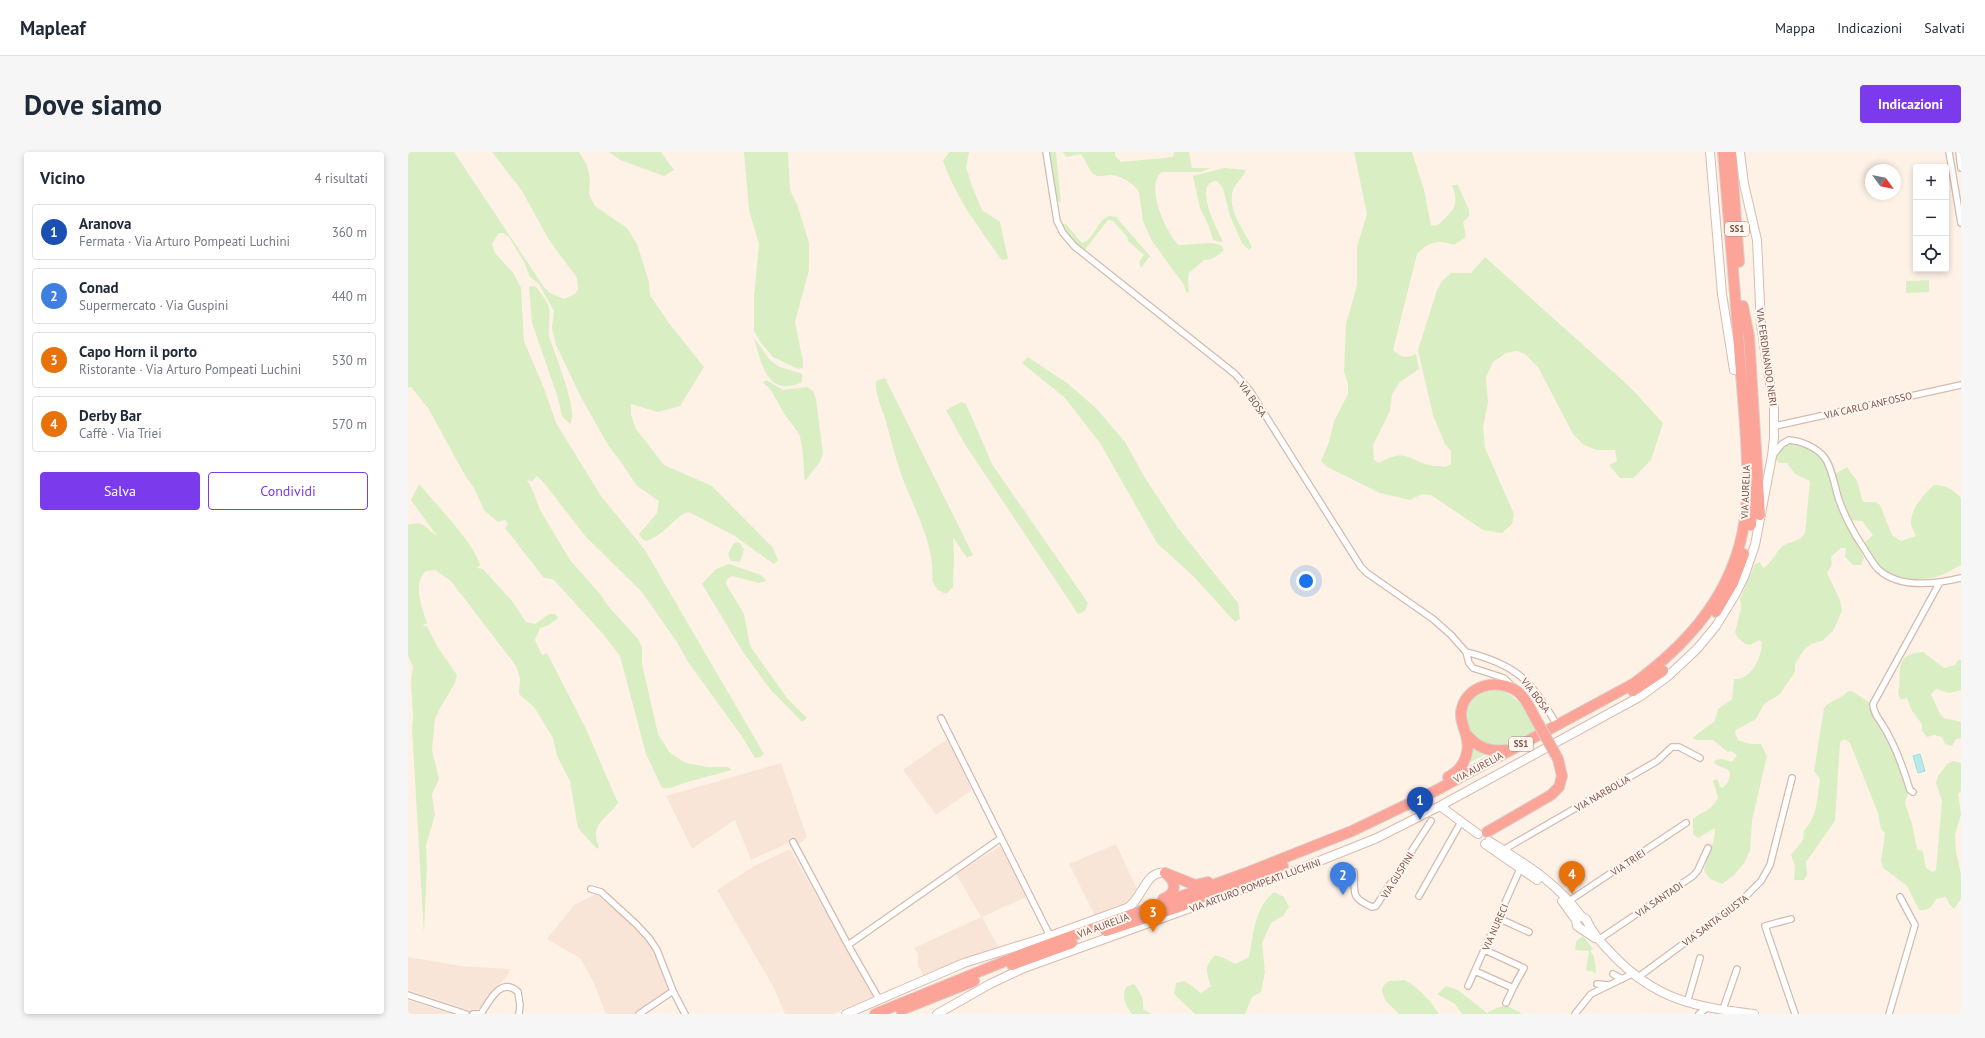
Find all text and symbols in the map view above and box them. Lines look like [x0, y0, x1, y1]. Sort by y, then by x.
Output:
text: Mapleaf [20, 16, 86, 40]
text: Mappa [1775, 19, 1815, 37]
text: Indicazioni [1837, 19, 1902, 37]
text: Salvati [1924, 19, 1965, 37]
button: Indicazioni [1860, 85, 1961, 123]
text: Dove siamo [24, 86, 162, 123]
north arrow [1865, 164, 1901, 200]
map controls [1913, 164, 1949, 272]
button: + [1913, 164, 1949, 200]
text: Vicino [40, 167, 85, 189]
text: 4 risultati [315, 170, 368, 187]
button: − [1913, 200, 1949, 236]
text: Aranova [79, 214, 131, 233]
road number: SS1 [1725, 222, 1749, 236]
text: 1 [50, 224, 58, 241]
text: 360 m [332, 224, 367, 241]
text: Fermata · Via Arturo Pompeati Luchini [79, 233, 290, 250]
button: locate [1913, 236, 1949, 272]
text: Conad [79, 278, 119, 297]
text: 2 [50, 288, 58, 305]
text: 440 m [332, 288, 367, 305]
text: Supermercato · Via Guspini [79, 297, 228, 314]
street label: VIA FERDINANDO NERI [1753, 306, 1780, 407]
text: Capo Horn il porto [79, 342, 197, 361]
text: 3 [50, 352, 58, 369]
text: 530 m [332, 352, 367, 369]
text: Ristorante · Via Arturo Pompeati Luchini [79, 361, 301, 378]
street label: VIA BOSA [1235, 378, 1270, 420]
street label: VIA CARLO ANFOSSO [1822, 389, 1913, 422]
text: Derby Bar [79, 406, 141, 425]
text: 4 [50, 416, 58, 433]
text: 570 m [332, 416, 367, 433]
text: Caffè · Via Triei [79, 425, 162, 442]
street label: VIA AURELIA [1738, 465, 1753, 520]
button: Salva [40, 472, 200, 510]
button: Condividi [208, 472, 368, 510]
your location [1296, 571, 1316, 591]
street label: VIA BOSA [1518, 674, 1553, 716]
road number: SS1 [1509, 737, 1533, 751]
street label: VIA AURELIA [1450, 749, 1505, 786]
street label: VIA NARBOLIA [1571, 772, 1632, 815]
pin: 1 [1407, 787, 1433, 820]
street label: VIA TRIEI [1608, 846, 1648, 879]
street label: VIA GUSPINI [1377, 849, 1417, 902]
street label: VIA ARTURO POMPEATI LUCHINI [1187, 856, 1323, 916]
pin: 4 [1559, 861, 1585, 894]
pin: 2 [1330, 862, 1356, 895]
street label: VIA SANTADI [1632, 879, 1686, 921]
street label: VIA SANTA GIUSTA [1679, 891, 1751, 950]
pin: 3 [1140, 899, 1166, 932]
street label: VIA NURECI [1479, 902, 1512, 954]
street label: VIA AURELIA [1075, 910, 1131, 941]

